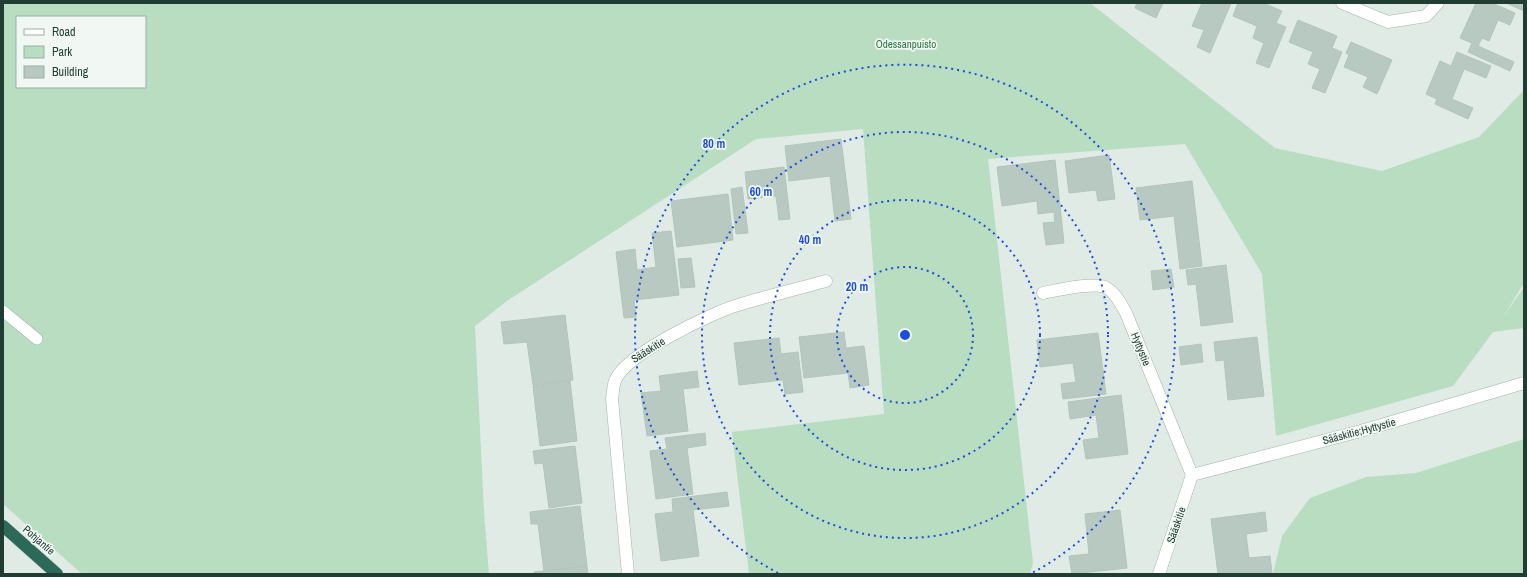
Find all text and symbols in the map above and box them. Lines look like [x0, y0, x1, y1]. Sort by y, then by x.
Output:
legend [16, 16, 146, 88]
text: Road [52, 24, 76, 40]
park label: Odessanpuisto [876, 37, 936, 51]
text: Park [52, 44, 72, 60]
text: Building [52, 64, 89, 80]
text: 80 m [703, 136, 725, 152]
text: 60 m [750, 184, 772, 200]
text: 40 m [799, 232, 821, 248]
text: 20 m [846, 279, 868, 295]
centre of rings [898, 328, 912, 342]
street label: Hyttystie [1128, 330, 1154, 368]
street label: Sääskitie [628, 334, 668, 366]
street label: Sääskitie;Hyttystie [1321, 415, 1397, 447]
street label: Sääskitie [1163, 505, 1189, 545]
street label: Pohjantie [20, 522, 58, 558]

